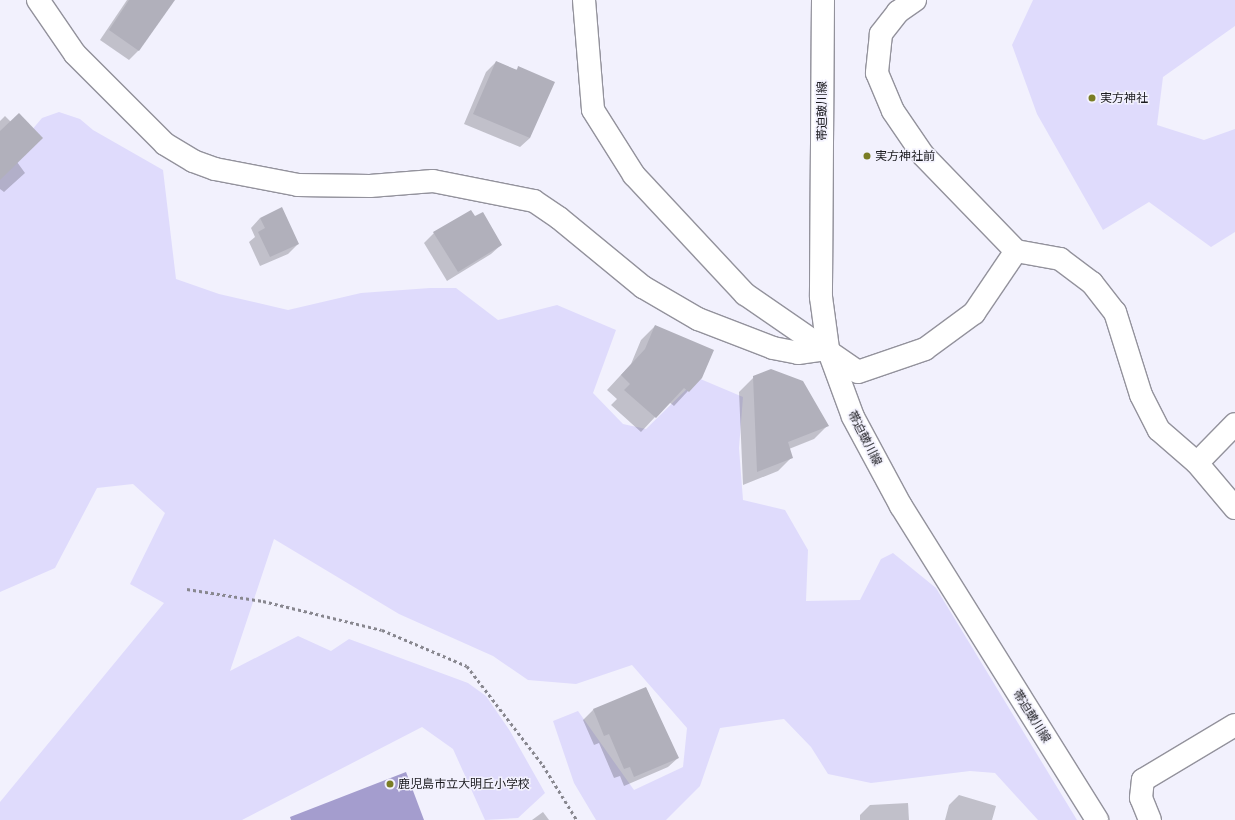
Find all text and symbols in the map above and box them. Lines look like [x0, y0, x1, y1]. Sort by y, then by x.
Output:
street label: 帯迫皷川線 [815, 81, 829, 141]
place label: 実方神社 [1100, 91, 1148, 105]
marker: 実方神社 [1087, 93, 1097, 103]
place label: 実方神社前 [875, 149, 935, 163]
marker: 実方神社前 [862, 151, 872, 161]
street label: 帯迫皷川線 [845, 408, 885, 468]
street label: 帯迫皷川線 [1010, 687, 1054, 745]
place label: 鹿児島市立大明丘小学校 [398, 777, 530, 791]
marker: 鹿児島市立大明丘小学校 [385, 779, 395, 789]

